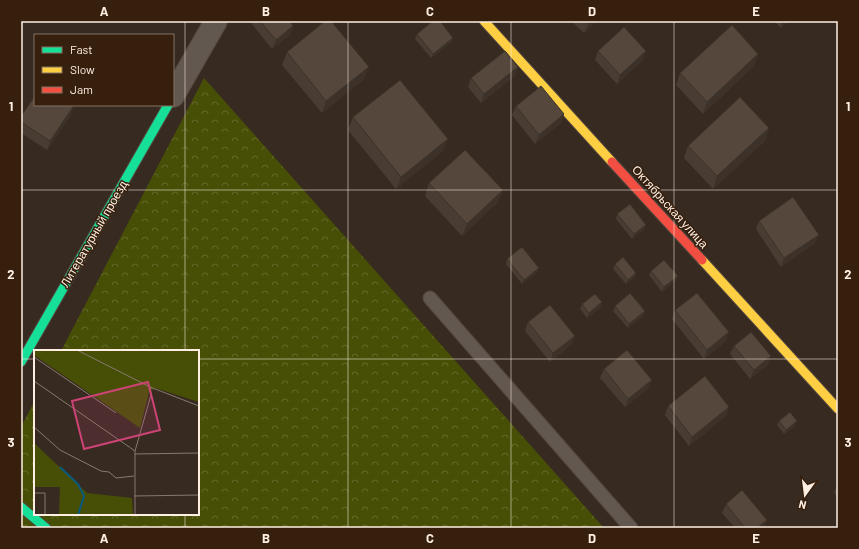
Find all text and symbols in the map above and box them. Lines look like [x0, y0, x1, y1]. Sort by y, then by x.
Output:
text: A [100, 3, 109, 19]
text: B [262, 3, 270, 19]
text: C [426, 3, 434, 19]
text: D [588, 3, 596, 19]
text: E [752, 3, 760, 19]
legend [34, 34, 174, 106]
text: Fast [70, 42, 93, 56]
text: Slow [70, 62, 95, 76]
text: Jam [70, 82, 93, 96]
text: 1 [9, 98, 13, 114]
text: 1 [846, 98, 850, 114]
street label: Октябрьская улица [629, 162, 712, 252]
street label: Литературный проезд [57, 178, 130, 290]
text: 2 [7, 266, 15, 282]
text: 2 [844, 266, 852, 282]
inset map [34, 350, 199, 515]
text: 3 [7, 434, 15, 450]
text: 3 [844, 434, 852, 450]
north arrow [785, 475, 825, 515]
text: N [797, 498, 808, 512]
text: A [100, 530, 109, 546]
text: B [262, 530, 270, 546]
text: C [426, 530, 434, 546]
text: D [588, 530, 596, 546]
text: E [752, 530, 760, 546]

